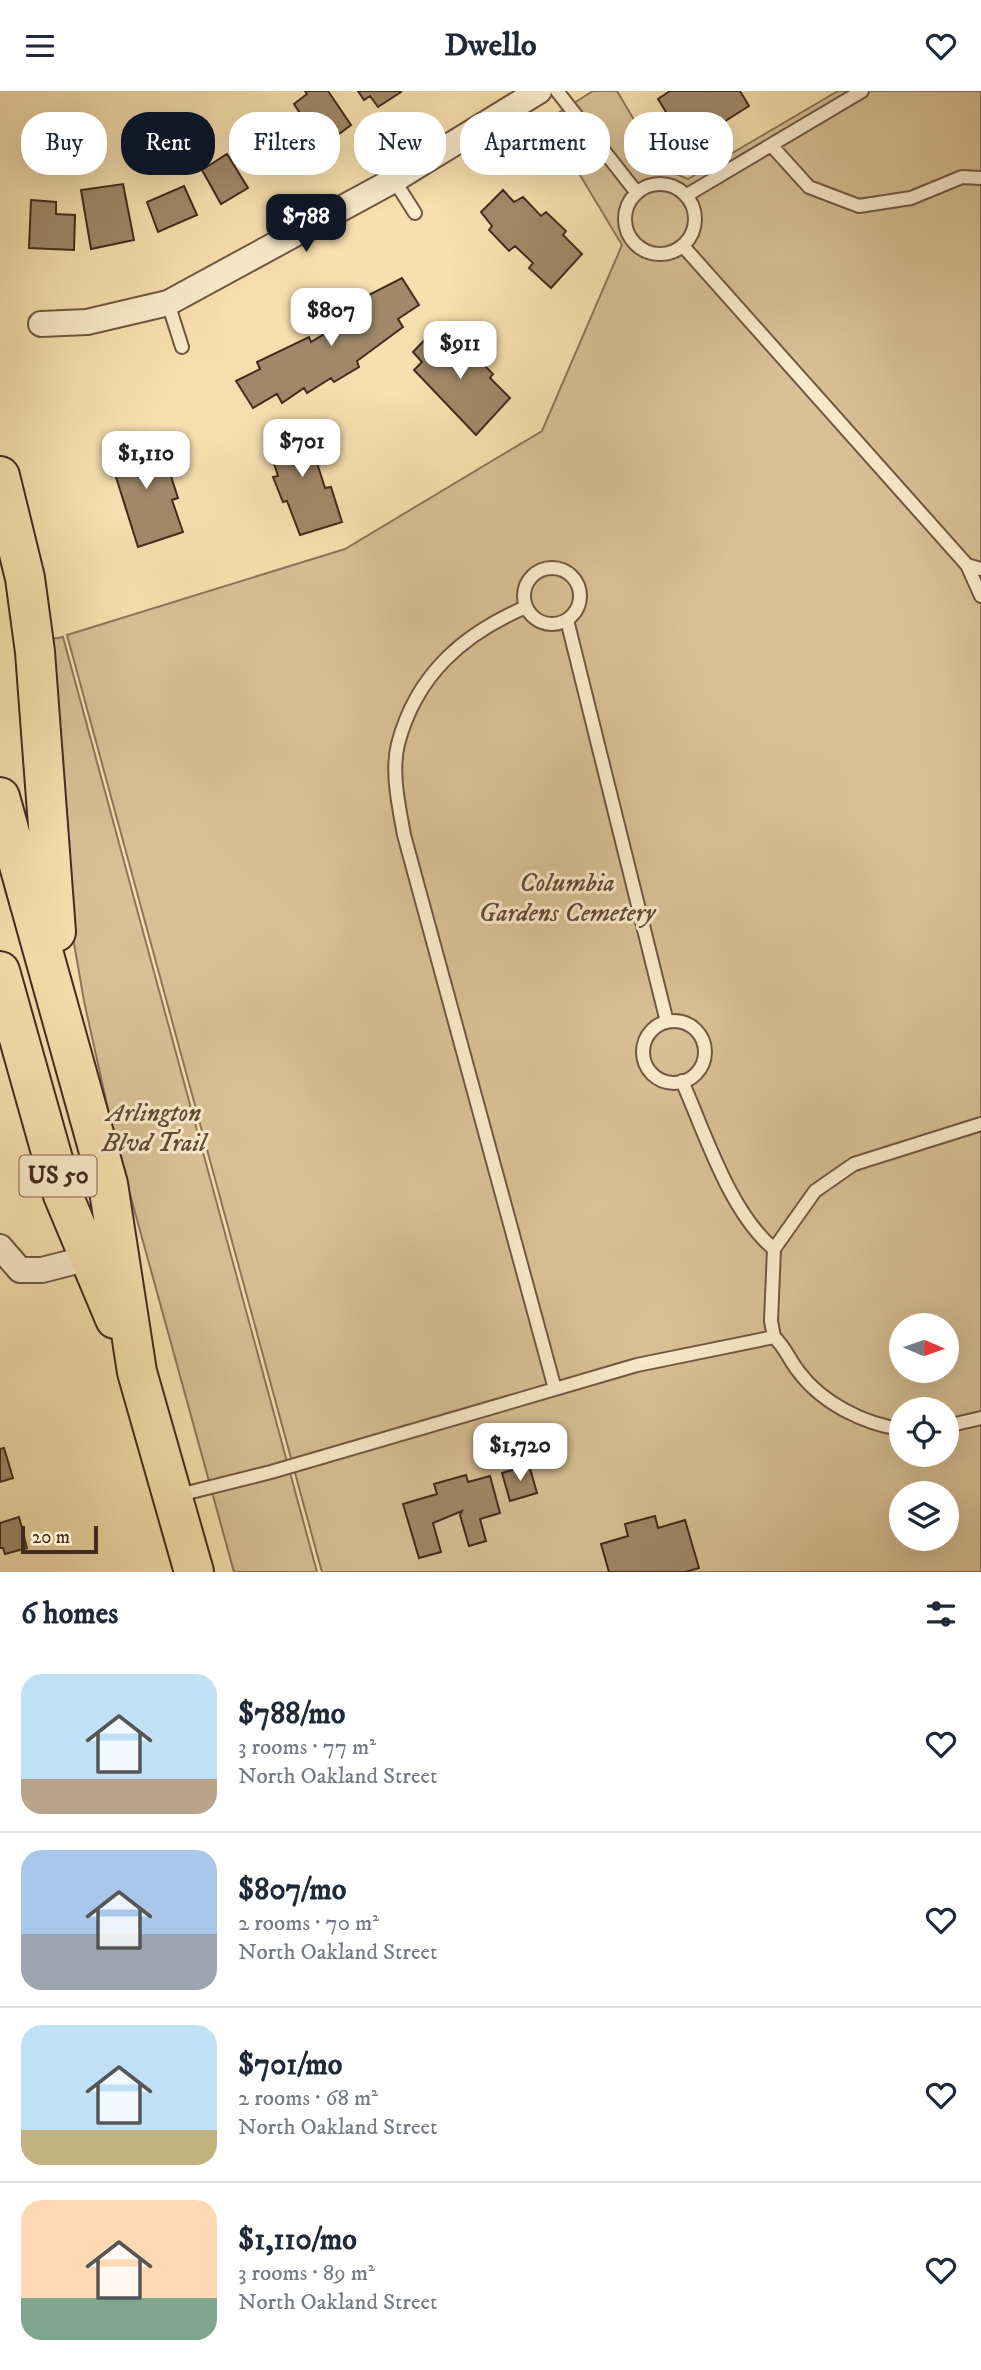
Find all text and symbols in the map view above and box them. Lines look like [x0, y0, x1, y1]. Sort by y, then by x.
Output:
text: Dwello [444, 26, 537, 66]
icon: menu [21, 27, 59, 65]
icon: heart [922, 27, 960, 65]
chip: Buy [21, 112, 107, 175]
chip: Rent [121, 112, 215, 175]
chip: Filters [229, 112, 340, 175]
chip: New [354, 112, 446, 175]
chip: Apartment [460, 112, 610, 175]
chip: House [624, 112, 733, 175]
pin: $788 [265, 195, 347, 254]
text: $788 [282, 202, 330, 231]
pin: $807 [290, 289, 372, 348]
text: $807 [307, 296, 355, 325]
pin: $911 [419, 321, 501, 381]
text: $911 [440, 329, 480, 358]
pin: $701 [261, 419, 343, 479]
text: $701 [279, 427, 325, 456]
pin: $1,110 [89, 431, 203, 491]
text: $1,110 [118, 439, 174, 468]
park label: Columbia Gardens Cemetery [479, 867, 657, 930]
park label: Arlington Blvd Trail [101, 1097, 209, 1160]
road number: US 50 [20, 1155, 96, 1197]
north arrow [889, 1313, 959, 1383]
map controls [889, 1313, 959, 1551]
button: locate [889, 1397, 959, 1467]
pin: $1,720 [463, 1423, 577, 1483]
text: $1,720 [489, 1431, 551, 1460]
button: layers [889, 1481, 959, 1551]
scale bar [21, 1523, 98, 1555]
text: 20 m [32, 1526, 70, 1549]
icon: filters [922, 1595, 960, 1633]
text: 6 homes [21, 1596, 118, 1633]
text: $788/mo [238, 1696, 345, 1733]
icon: home [77, 1702, 161, 1786]
icon: heart [922, 1725, 960, 1763]
text: 3 rooms · 77 m² [238, 1733, 376, 1762]
text: North Oakland Street [238, 1762, 437, 1791]
text: $807/mo [238, 1872, 346, 1909]
icon: home [77, 1878, 161, 1962]
icon: heart [922, 1901, 960, 1939]
text: 2 rooms · 70 m² [238, 1909, 379, 1938]
text: North Oakland Street [238, 1938, 437, 1967]
text: $701/mo [238, 2047, 342, 2084]
icon: home [77, 2053, 161, 2137]
icon: heart [922, 2076, 960, 2114]
text: 2 rooms · 68 m² [238, 2084, 378, 2113]
text: North Oakland Street [238, 2113, 437, 2142]
text: $1,110/mo [238, 2222, 357, 2259]
icon: home [77, 2228, 161, 2312]
icon: heart [922, 2251, 960, 2289]
text: 3 rooms · 89 m² [238, 2259, 375, 2288]
text: North Oakland Street [238, 2288, 437, 2317]

